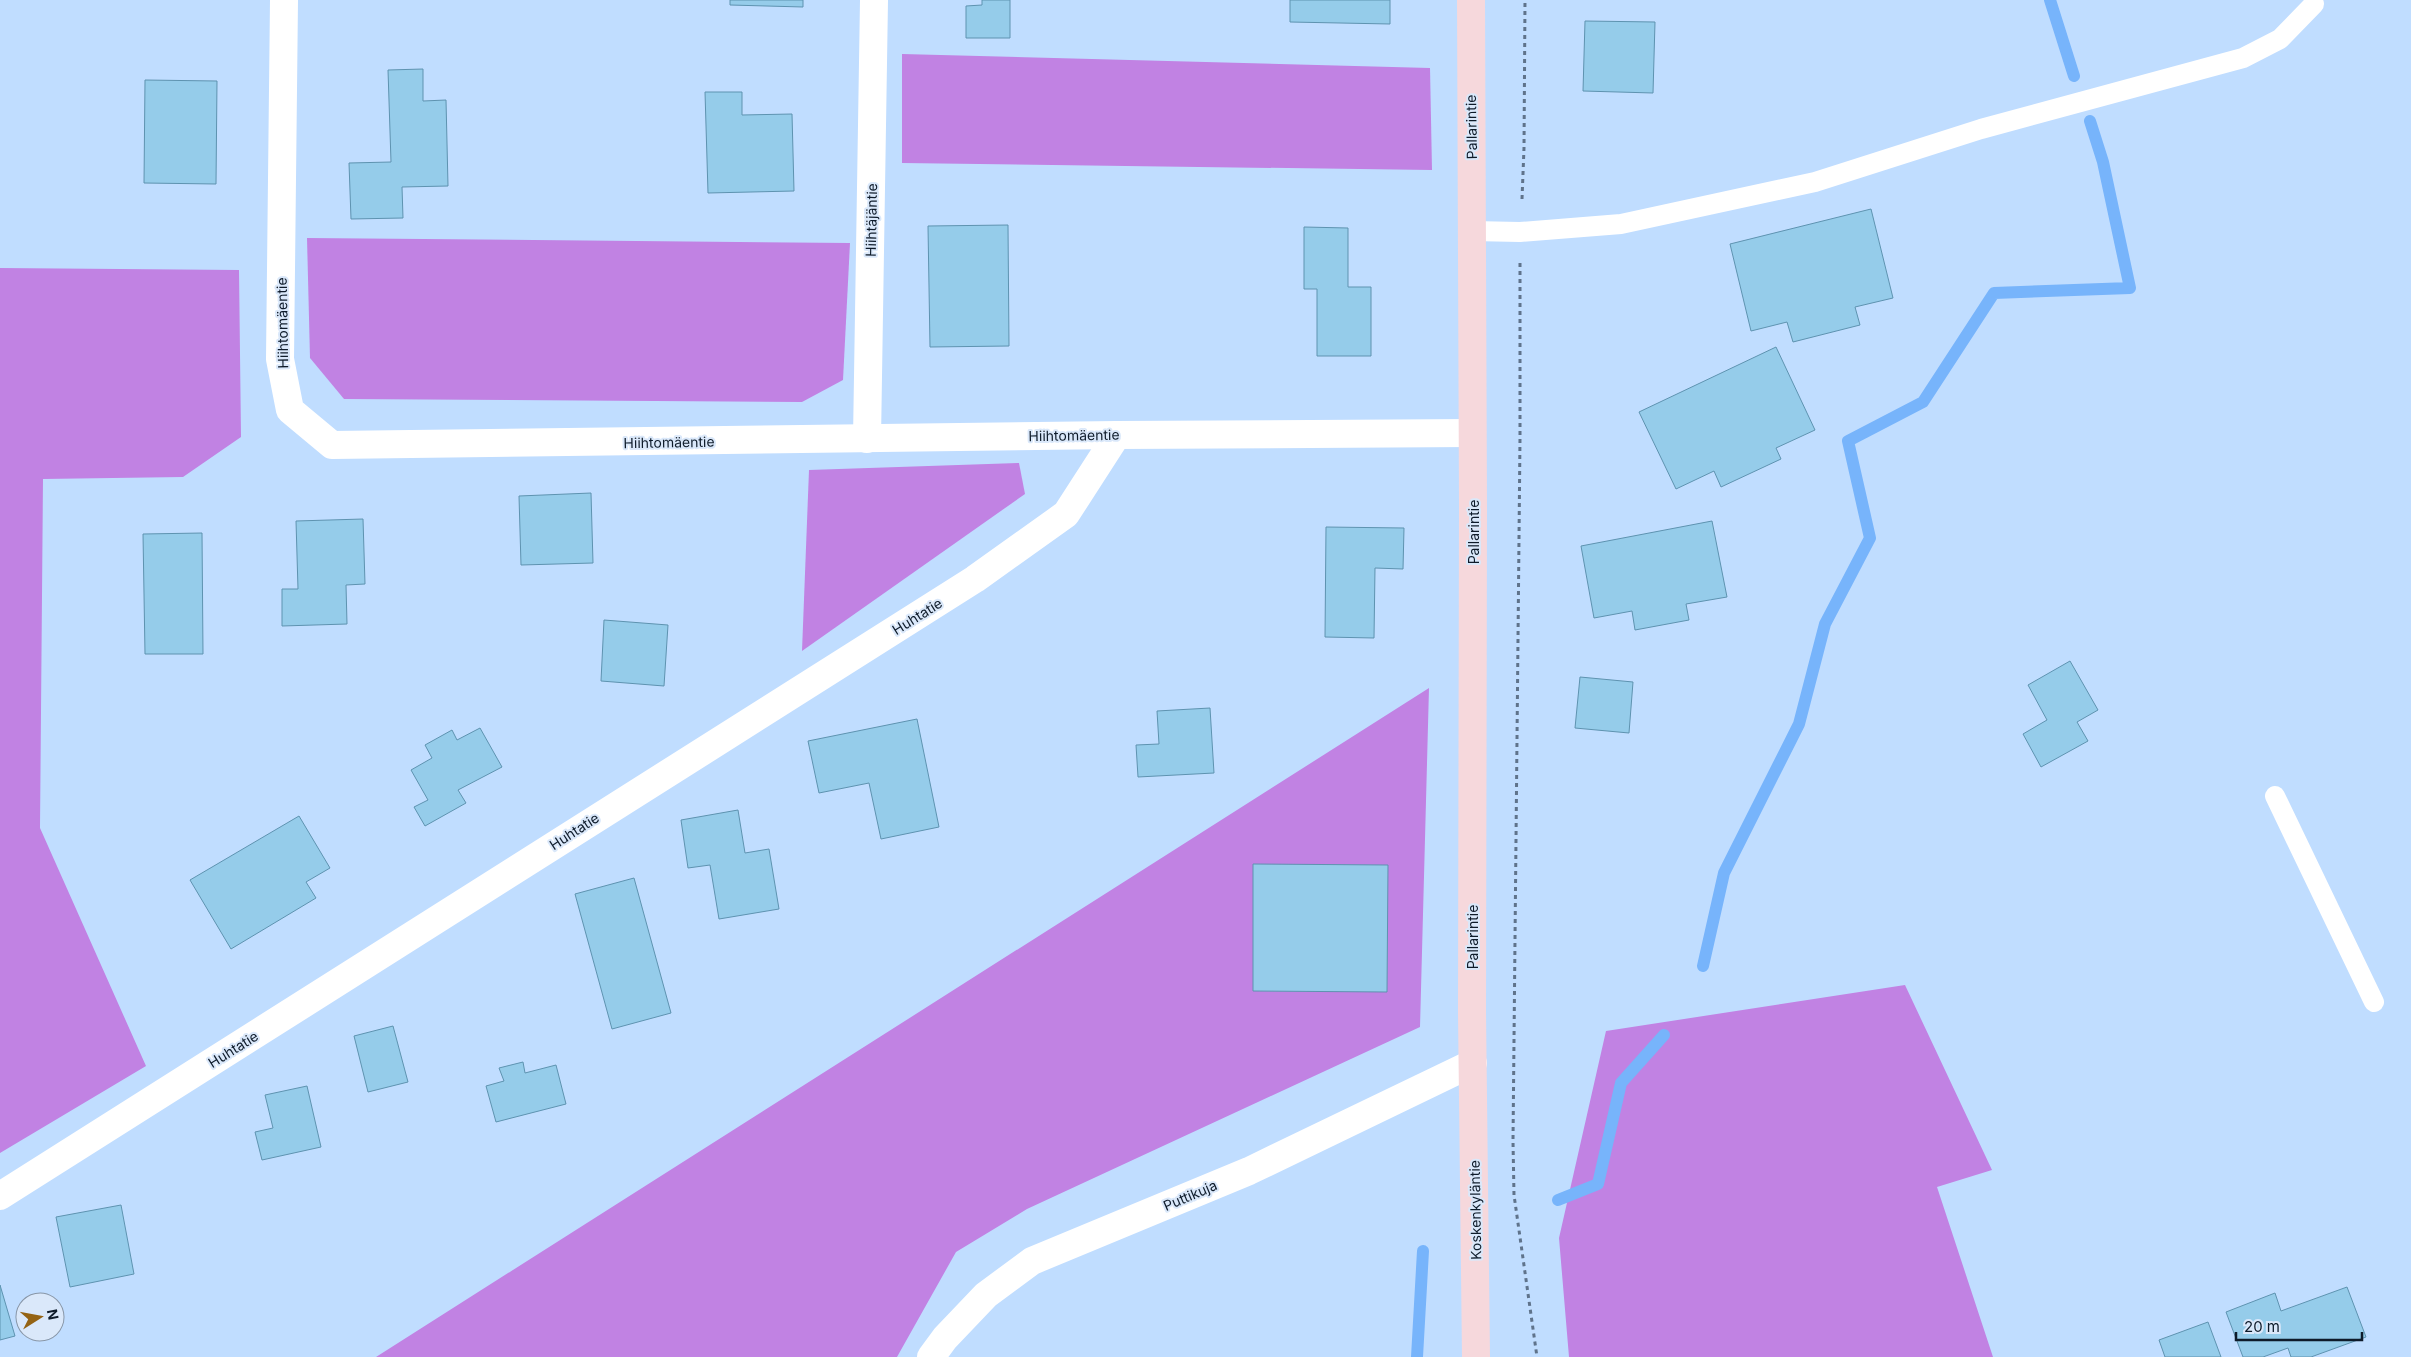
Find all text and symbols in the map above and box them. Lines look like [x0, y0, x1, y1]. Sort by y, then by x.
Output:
street label: Pallarintie [1462, 94, 1480, 160]
street label: Hiihtäjäntie [862, 183, 880, 257]
street label: Hiihtomäentie [273, 277, 291, 369]
street label: Hiihtomäentie [1028, 426, 1120, 444]
street label: Hiihtomäentie [623, 433, 715, 451]
street label: Pallarintie [1465, 500, 1482, 564]
street label: Huhtatie [889, 594, 945, 638]
street label: Huhtatie [546, 809, 602, 853]
street label: Pallarintie [1464, 905, 1481, 969]
street label: Huhtatie [205, 1027, 261, 1071]
street label: Koskenkyläntie [1466, 1160, 1484, 1260]
street label: Puttikuja [1161, 1176, 1219, 1214]
north arrow [15, 1292, 65, 1342]
text: N [44, 1308, 63, 1321]
scale bar [2236, 1310, 2362, 1342]
text: 20 m [2244, 1317, 2280, 1336]

